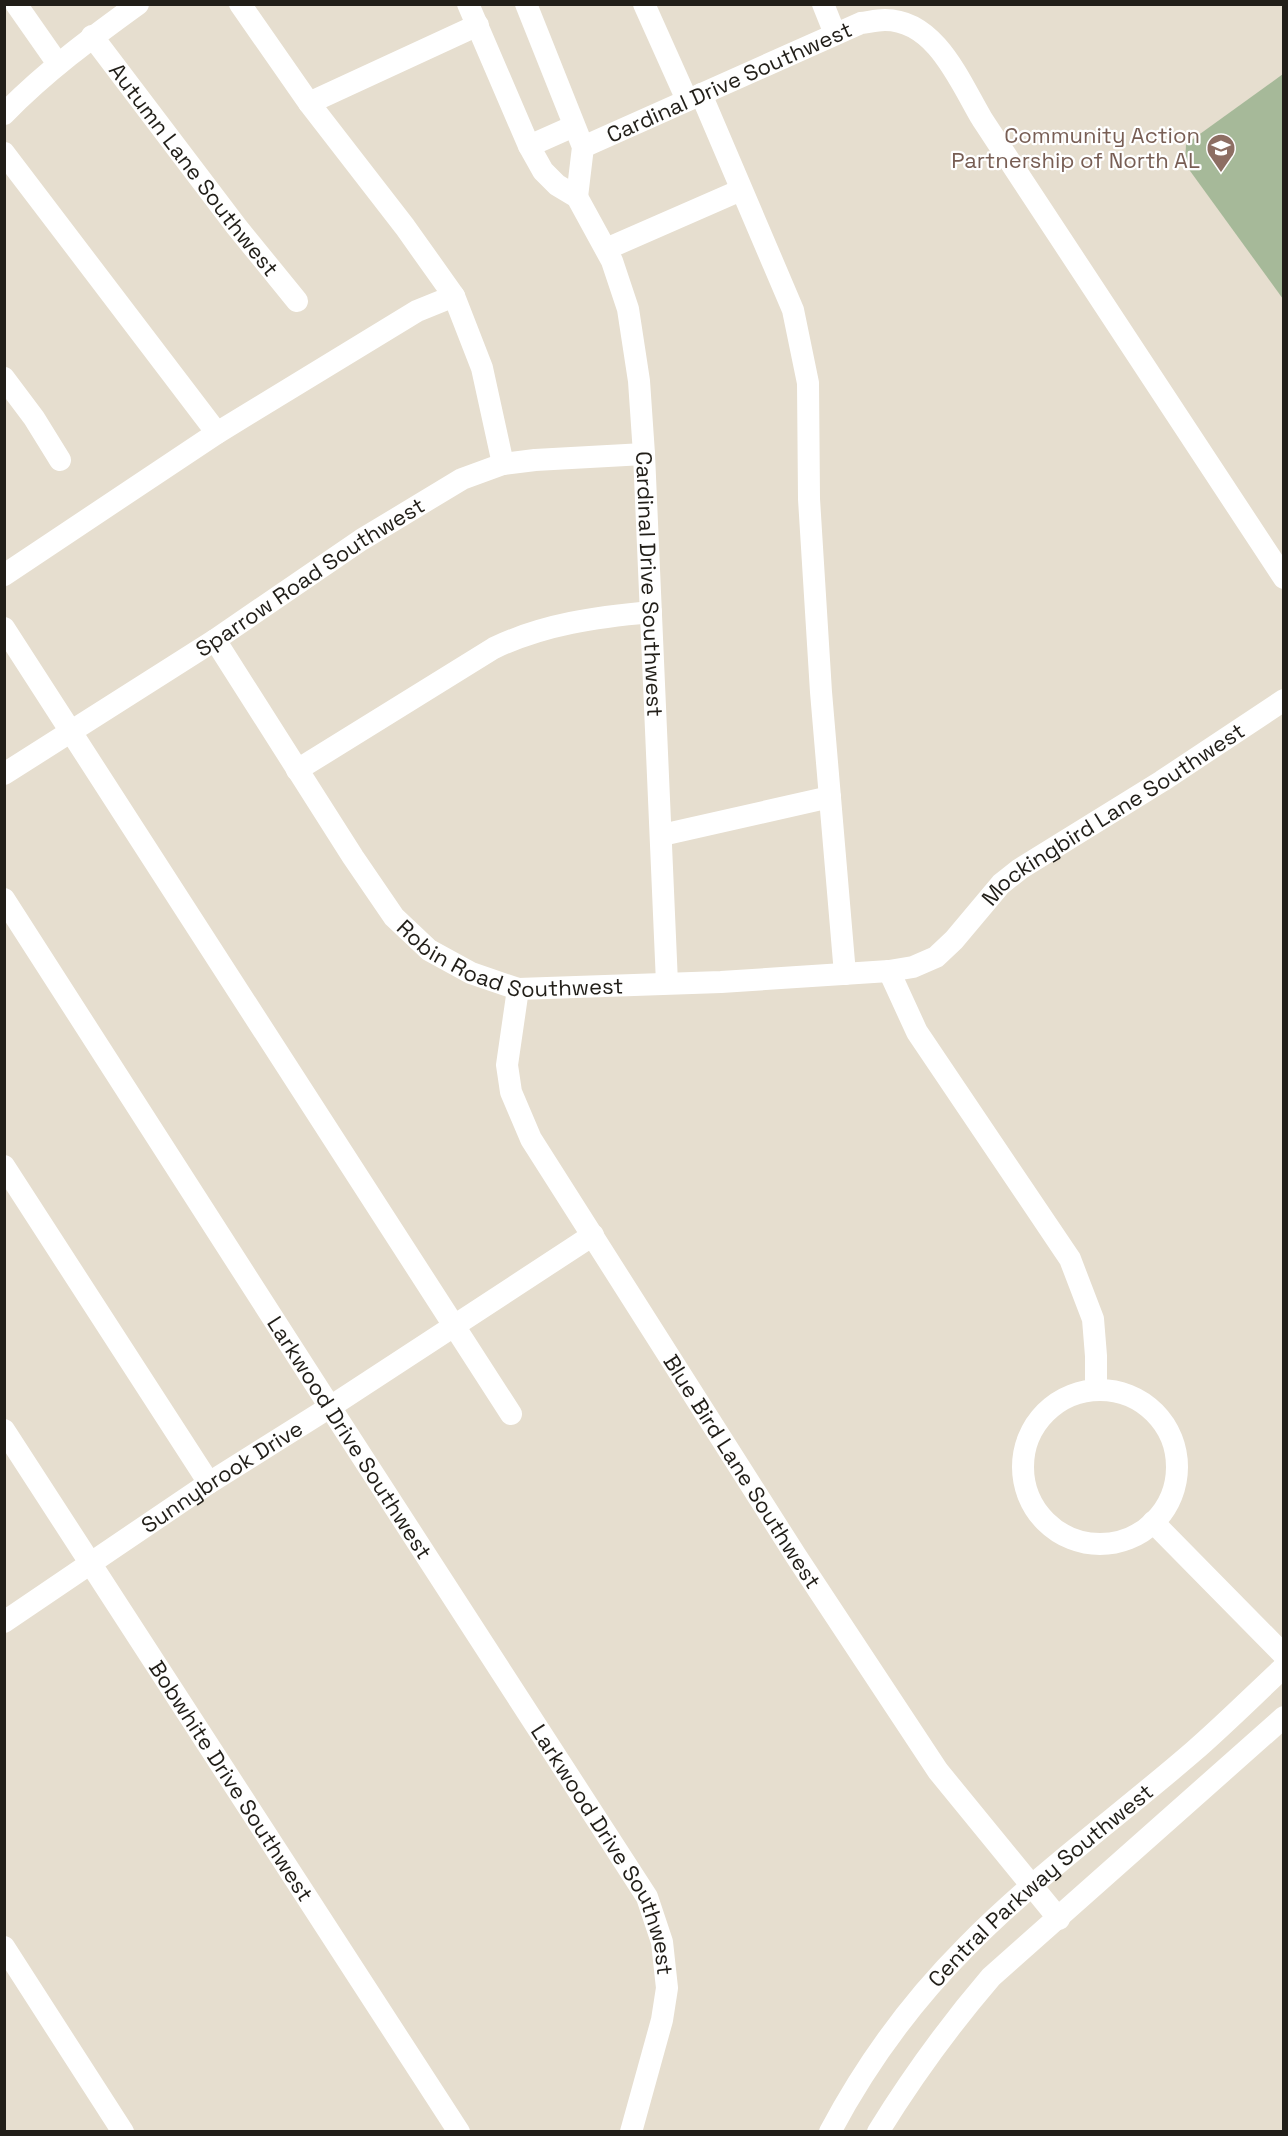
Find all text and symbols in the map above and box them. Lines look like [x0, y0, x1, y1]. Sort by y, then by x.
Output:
street label: Cardinal Drive Southwest [602, 15, 856, 149]
street label: Autumn Lane Southwest [103, 57, 285, 282]
place label: Community Action Partnership of North AL [951, 121, 1200, 174]
school or university icon: Community Action Partnership of North AL [1205, 132, 1237, 174]
street label: Cardinal Drive Southwest [630, 451, 669, 717]
street label: Sparrow Road Southwest [190, 491, 429, 663]
street label: Mockingbird Lane Southwest [975, 716, 1250, 911]
street label: Robin Road Southwest [391, 913, 624, 1003]
street label: Larkwood Drive Southwest [261, 1311, 439, 1564]
street label: Blue Bird Lane Southwest [657, 1349, 828, 1594]
street label: Sunnybrook Drive [136, 1414, 308, 1539]
street label: Bobwhite Drive Southwest [143, 1655, 320, 1906]
street label: Larkwood Drive Southwest [525, 1719, 680, 1976]
street label: Central Parkway Southwest [922, 1777, 1159, 1993]

